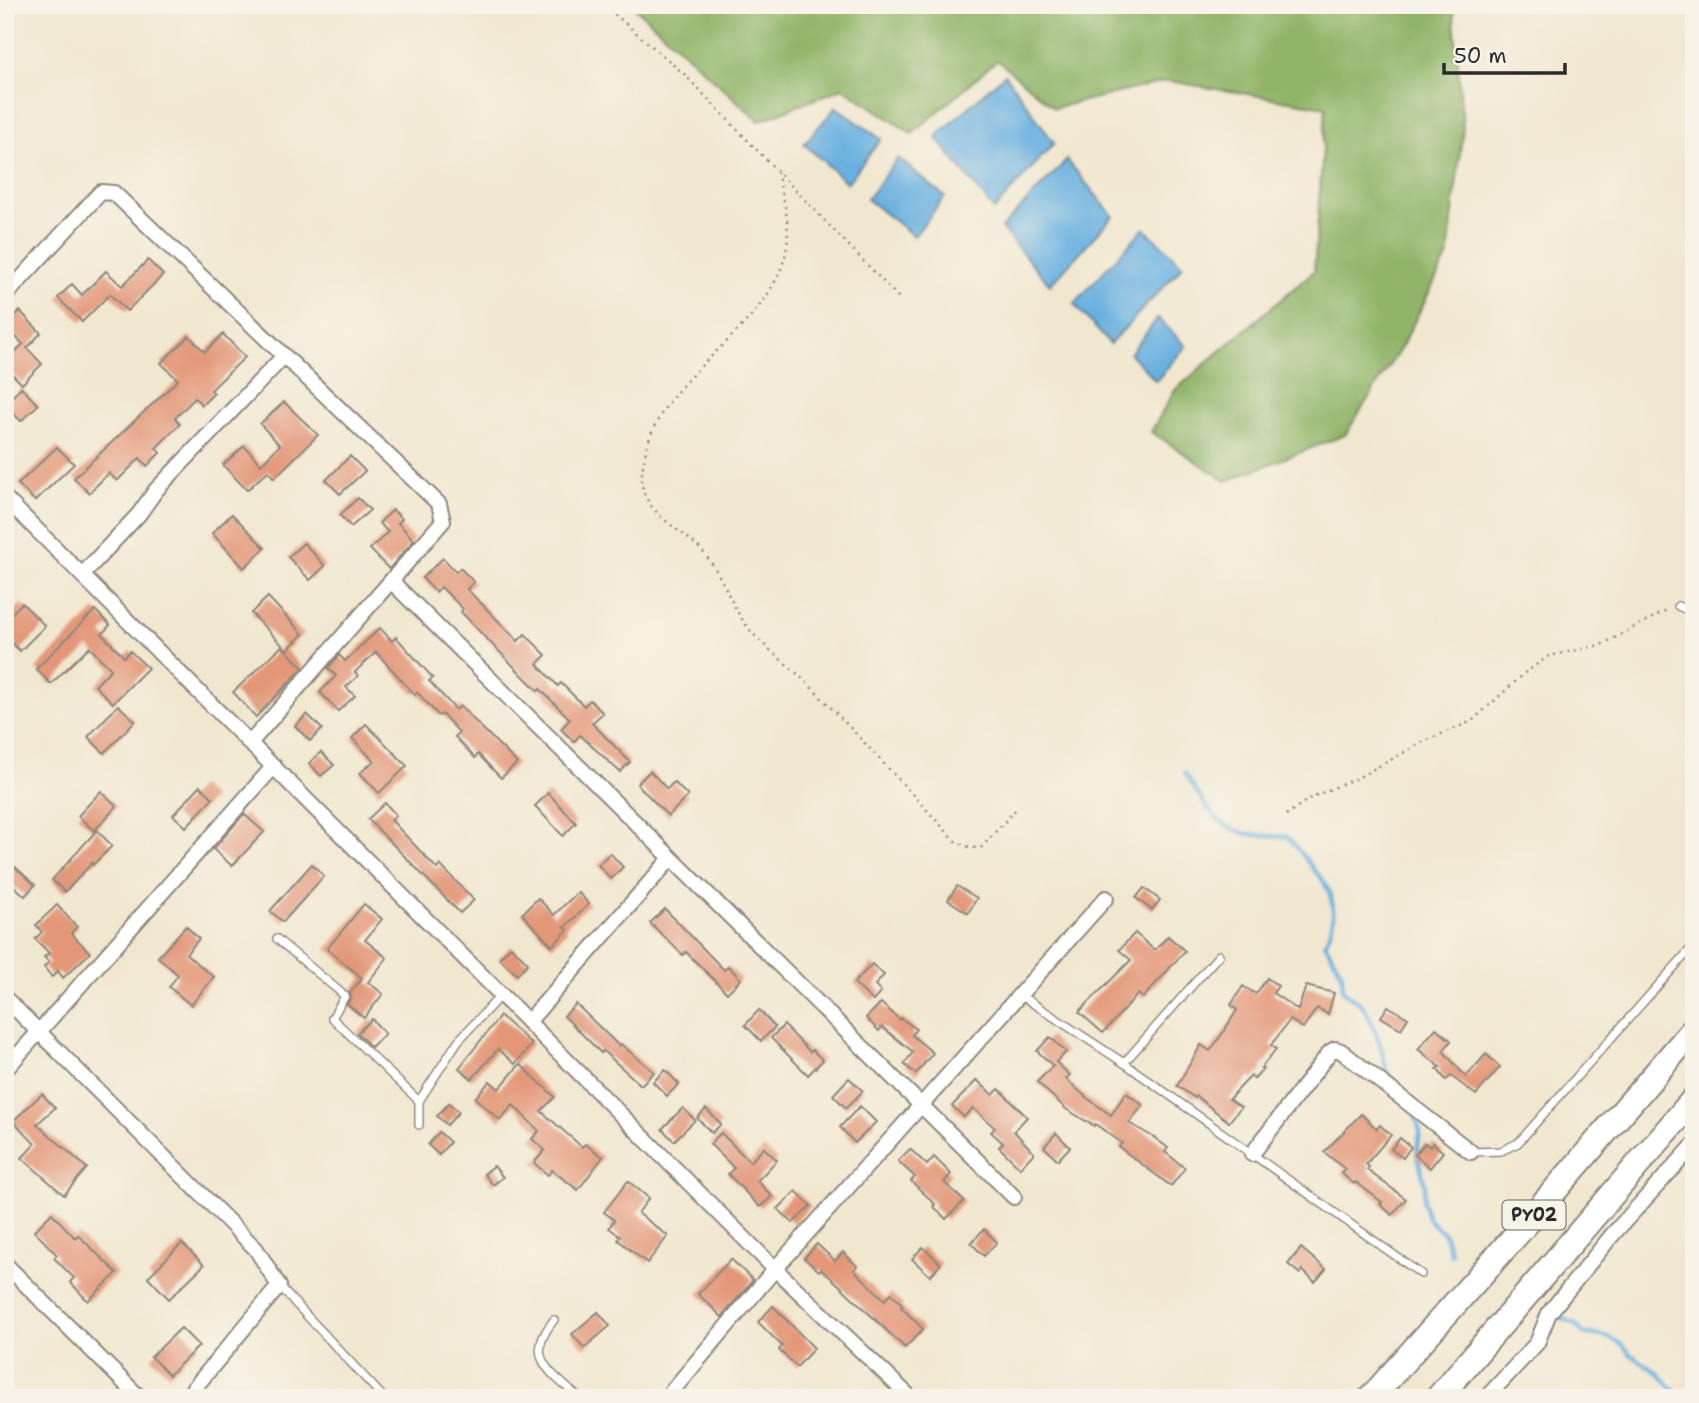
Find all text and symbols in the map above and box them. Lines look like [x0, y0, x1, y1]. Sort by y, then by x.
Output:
scale bar [1444, 32, 1564, 76]
text: 50 m [1454, 42, 1507, 70]
road number: PY02 [1502, 1200, 1566, 1230]

